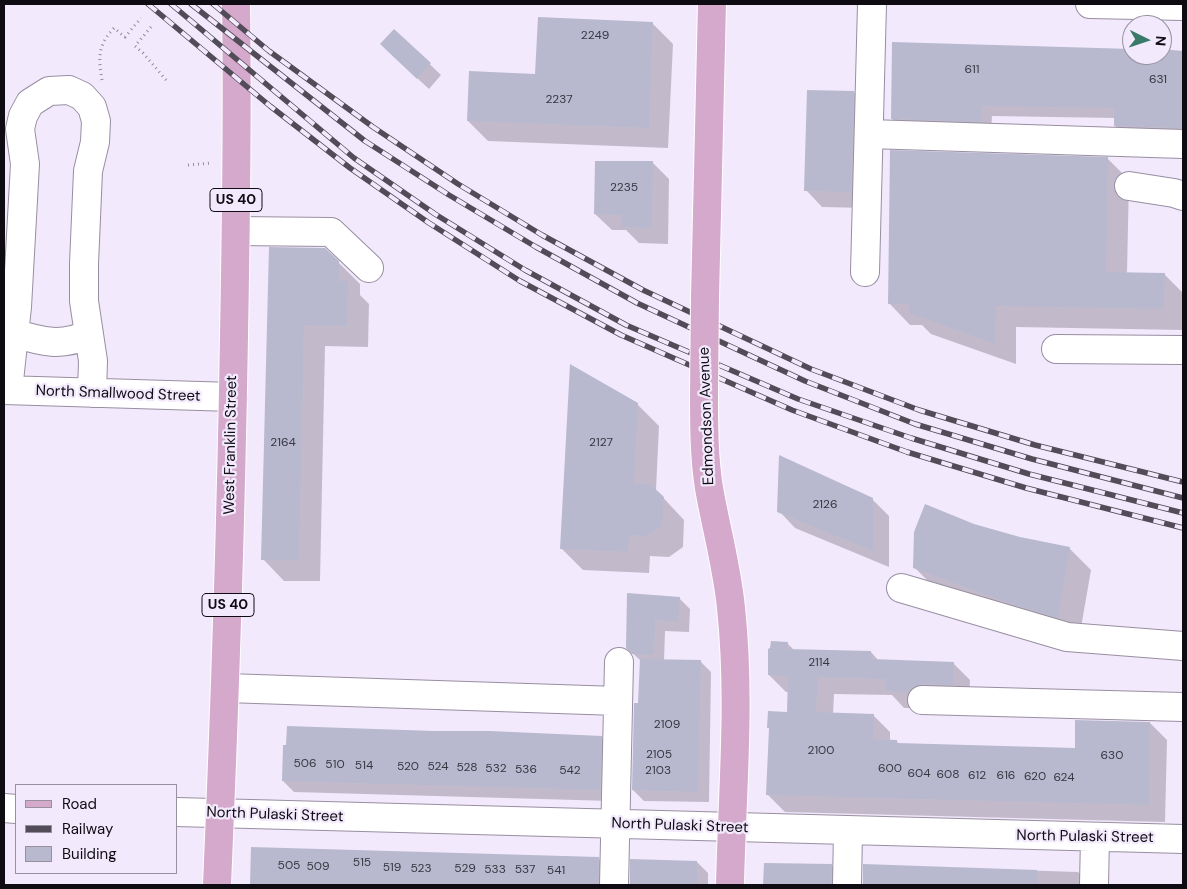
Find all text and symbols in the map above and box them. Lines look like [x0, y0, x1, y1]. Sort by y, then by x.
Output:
north arrow [1122, 15, 1172, 65]
house number: 2249 [581, 29, 609, 43]
text: N [1152, 35, 1170, 47]
house number: 611 [964, 63, 980, 77]
house number: 631 [1149, 73, 1167, 87]
house number: 2237 [545, 93, 573, 107]
house number: 2235 [610, 181, 638, 195]
road number: US 40 [210, 188, 262, 212]
street label: Edmondson Avenue [696, 347, 718, 485]
street label: West Franklin Street [221, 375, 241, 515]
street label: North Smallwood Street [35, 382, 201, 406]
house number: 2164 [270, 436, 296, 450]
house number: 2127 [589, 436, 613, 450]
house number: 2126 [812, 498, 838, 512]
road number: US 40 [202, 594, 254, 616]
house number: 2114 [808, 656, 830, 670]
house number: 2109 [654, 718, 680, 732]
house number: 2100 [807, 744, 835, 758]
house number: 2105 [646, 748, 672, 762]
house number: 630 [1101, 749, 1123, 763]
house number: 506 [293, 757, 317, 771]
house number: 510 [325, 758, 345, 772]
house number: 514 [355, 759, 373, 773]
house number: 520 [397, 760, 419, 774]
house number: 524 [427, 760, 449, 774]
house number: 528 [456, 761, 478, 775]
house number: 532 [485, 762, 507, 776]
house number: 600 [878, 762, 902, 776]
house number: 536 [515, 763, 537, 777]
house number: 542 [559, 764, 581, 778]
house number: 2103 [645, 764, 671, 778]
house number: 604 [907, 767, 931, 781]
house number: 608 [936, 768, 960, 782]
house number: 612 [968, 769, 986, 783]
house number: 616 [997, 769, 1015, 783]
house number: 620 [1024, 770, 1046, 784]
house number: 624 [1053, 771, 1075, 785]
legend [15, 784, 178, 874]
text: Road [62, 794, 97, 814]
street label: North Pulaski Street [206, 804, 344, 826]
street label: North Pulaski Street [611, 815, 749, 837]
text: Railway [62, 819, 113, 839]
street label: North Pulaski Street [1016, 827, 1154, 847]
text: Building [62, 844, 117, 864]
house number: 515 [353, 856, 371, 870]
house number: 505 [278, 859, 300, 873]
house number: 509 [306, 860, 330, 874]
house number: 519 [383, 861, 401, 875]
house number: 523 [410, 862, 432, 876]
house number: 529 [454, 862, 476, 876]
house number: 533 [484, 863, 506, 877]
house number: 537 [515, 863, 535, 877]
house number: 541 [547, 864, 565, 878]

